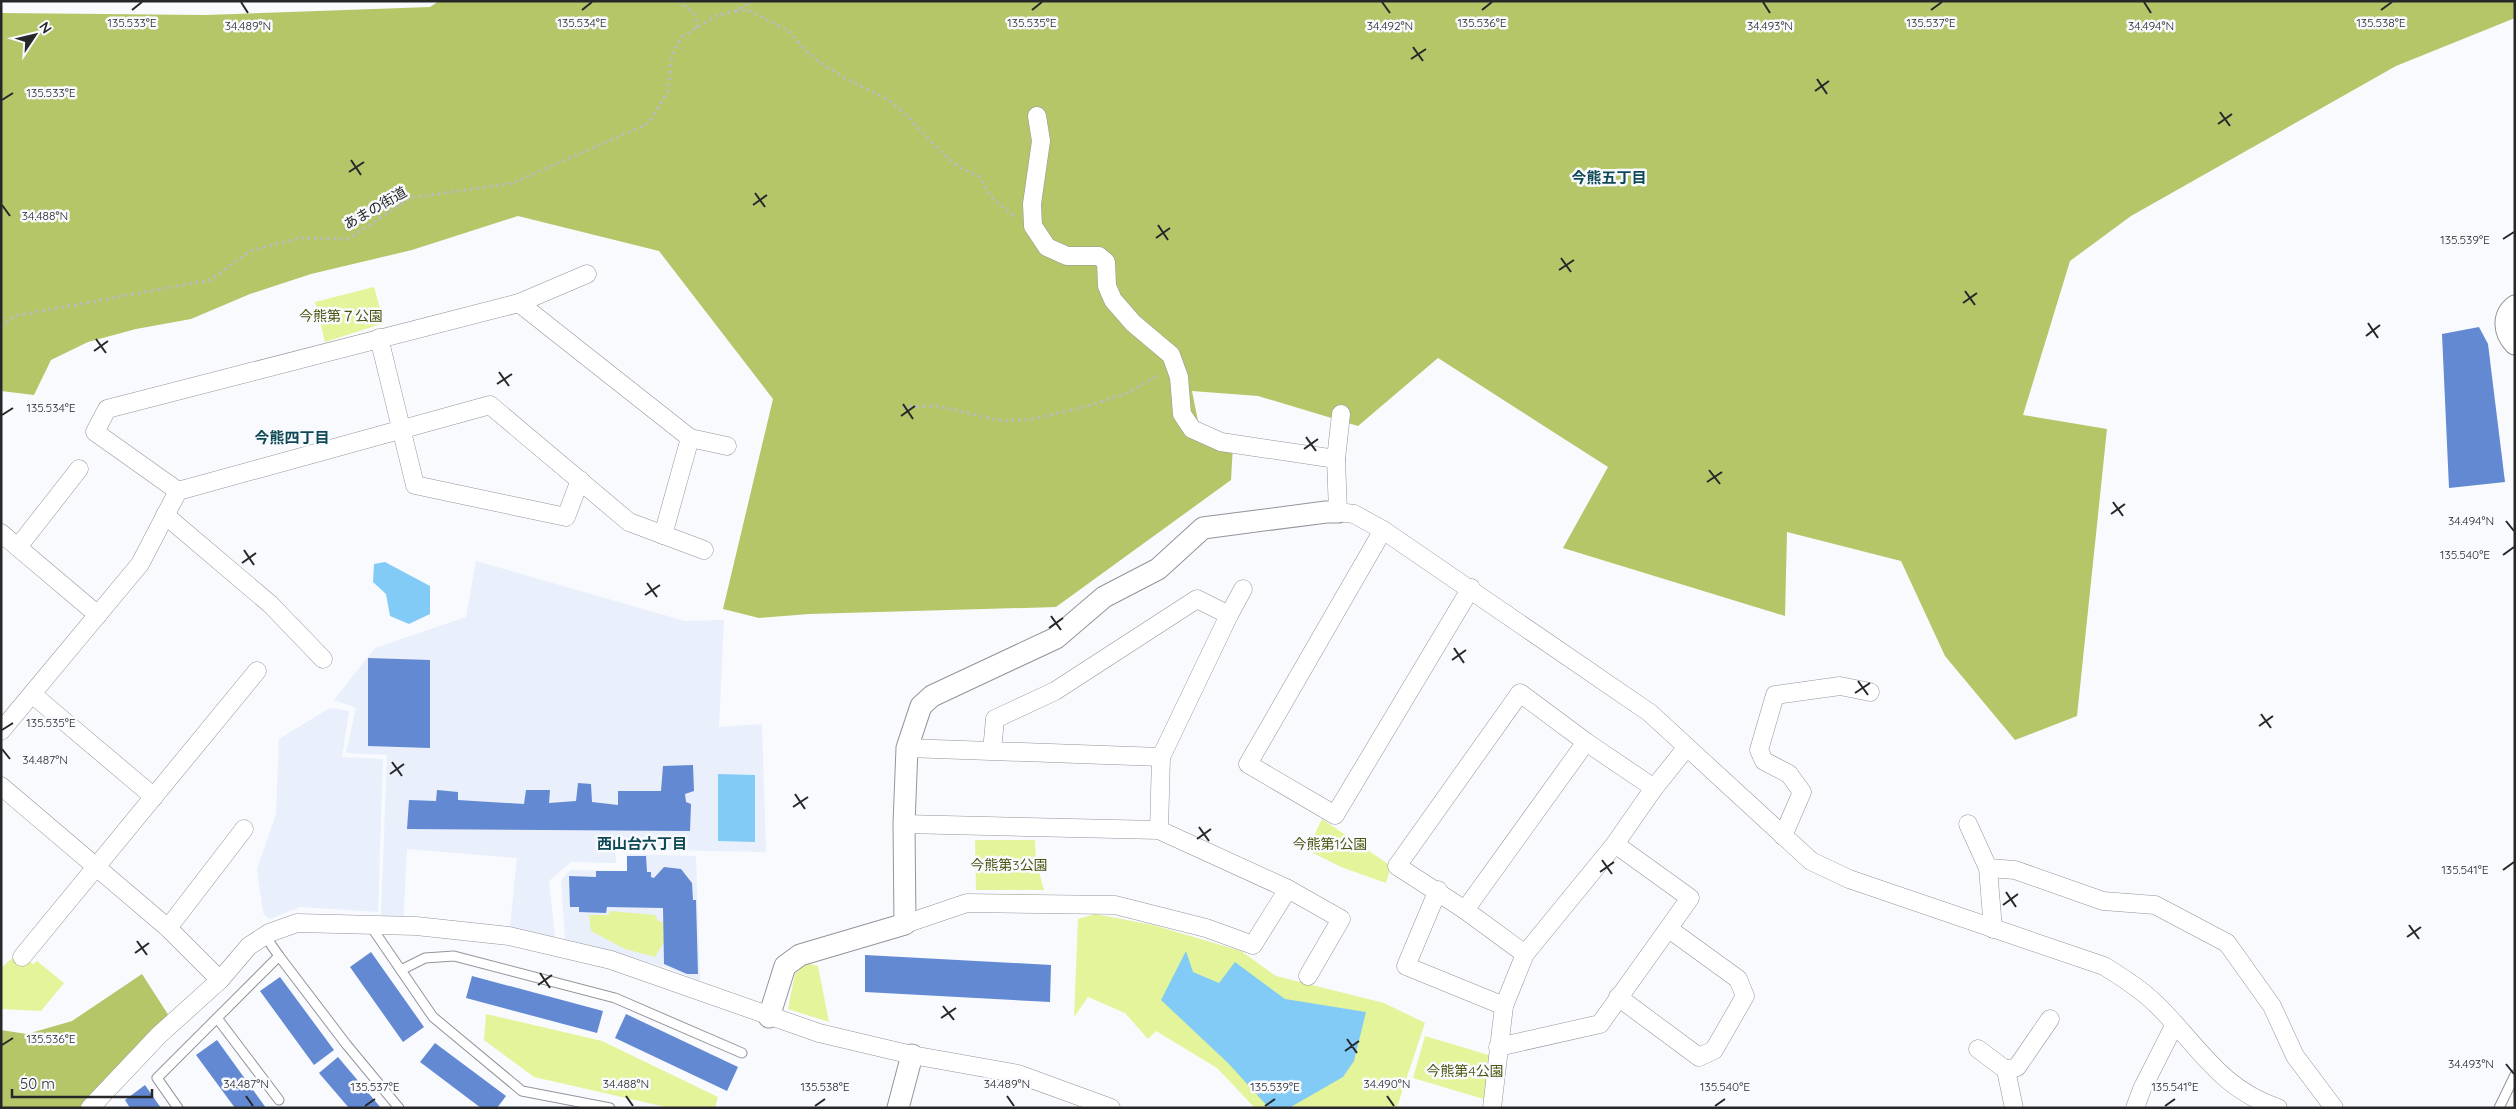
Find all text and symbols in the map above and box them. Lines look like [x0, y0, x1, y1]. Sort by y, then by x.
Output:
north arrow [10, 10, 60, 60]
text: 135.533°E [107, 15, 157, 30]
text: 135.534°E [557, 15, 607, 30]
text: 135.535°E [1007, 15, 1057, 30]
text: 135.536°E [1457, 15, 1507, 30]
text: 135.537°E [1907, 15, 1956, 30]
text: 135.538°E [2356, 15, 2406, 30]
text: N [35, 18, 56, 37]
text: 34.489°N [225, 18, 271, 33]
text: 34.492°N [1367, 18, 1413, 33]
text: 34.493°N [1747, 18, 1793, 33]
text: 34.494°N [2128, 18, 2174, 33]
text: 135.533°E [26, 85, 76, 100]
district label: 今熊五丁目 [1571, 168, 1647, 187]
street label: あまの街道 [340, 183, 410, 233]
text: 34.488°N [22, 208, 68, 223]
text: 135.539°E [2440, 232, 2490, 247]
park label: 今熊第７公園 [299, 307, 383, 325]
text: 135.534°E [26, 400, 76, 415]
district label: 今熊四丁目 [254, 428, 330, 447]
text: 34.494°N [2448, 513, 2494, 528]
text: 135.540°E [2440, 547, 2490, 562]
text: 135.535°E [26, 715, 76, 730]
text: 34.487°N [22, 752, 68, 767]
district label: 西山台六丁目 [597, 834, 687, 853]
park label: 今熊第1公園 [1292, 835, 1368, 853]
park label: 今熊第3公園 [970, 856, 1048, 874]
text: 135.541°E [2441, 862, 2489, 877]
text: 135.536°E [26, 1031, 76, 1046]
text: 34.493°N [2448, 1056, 2494, 1071]
park label: 今熊第4公園 [1426, 1062, 1504, 1080]
scale bar [12, 1066, 152, 1098]
text: 50 m [20, 1074, 55, 1093]
text: 34.487°N [223, 1076, 269, 1091]
text: 34.488°N [603, 1076, 649, 1091]
text: 34.489°N [984, 1076, 1030, 1091]
text: 34.490°N [1363, 1076, 1411, 1091]
text: 135.537°E [351, 1079, 400, 1094]
text: 135.538°E [800, 1079, 850, 1094]
text: 135.539°E [1250, 1079, 1300, 1094]
text: 135.540°E [1700, 1079, 1750, 1094]
text: 135.541°E [2151, 1079, 2199, 1094]

